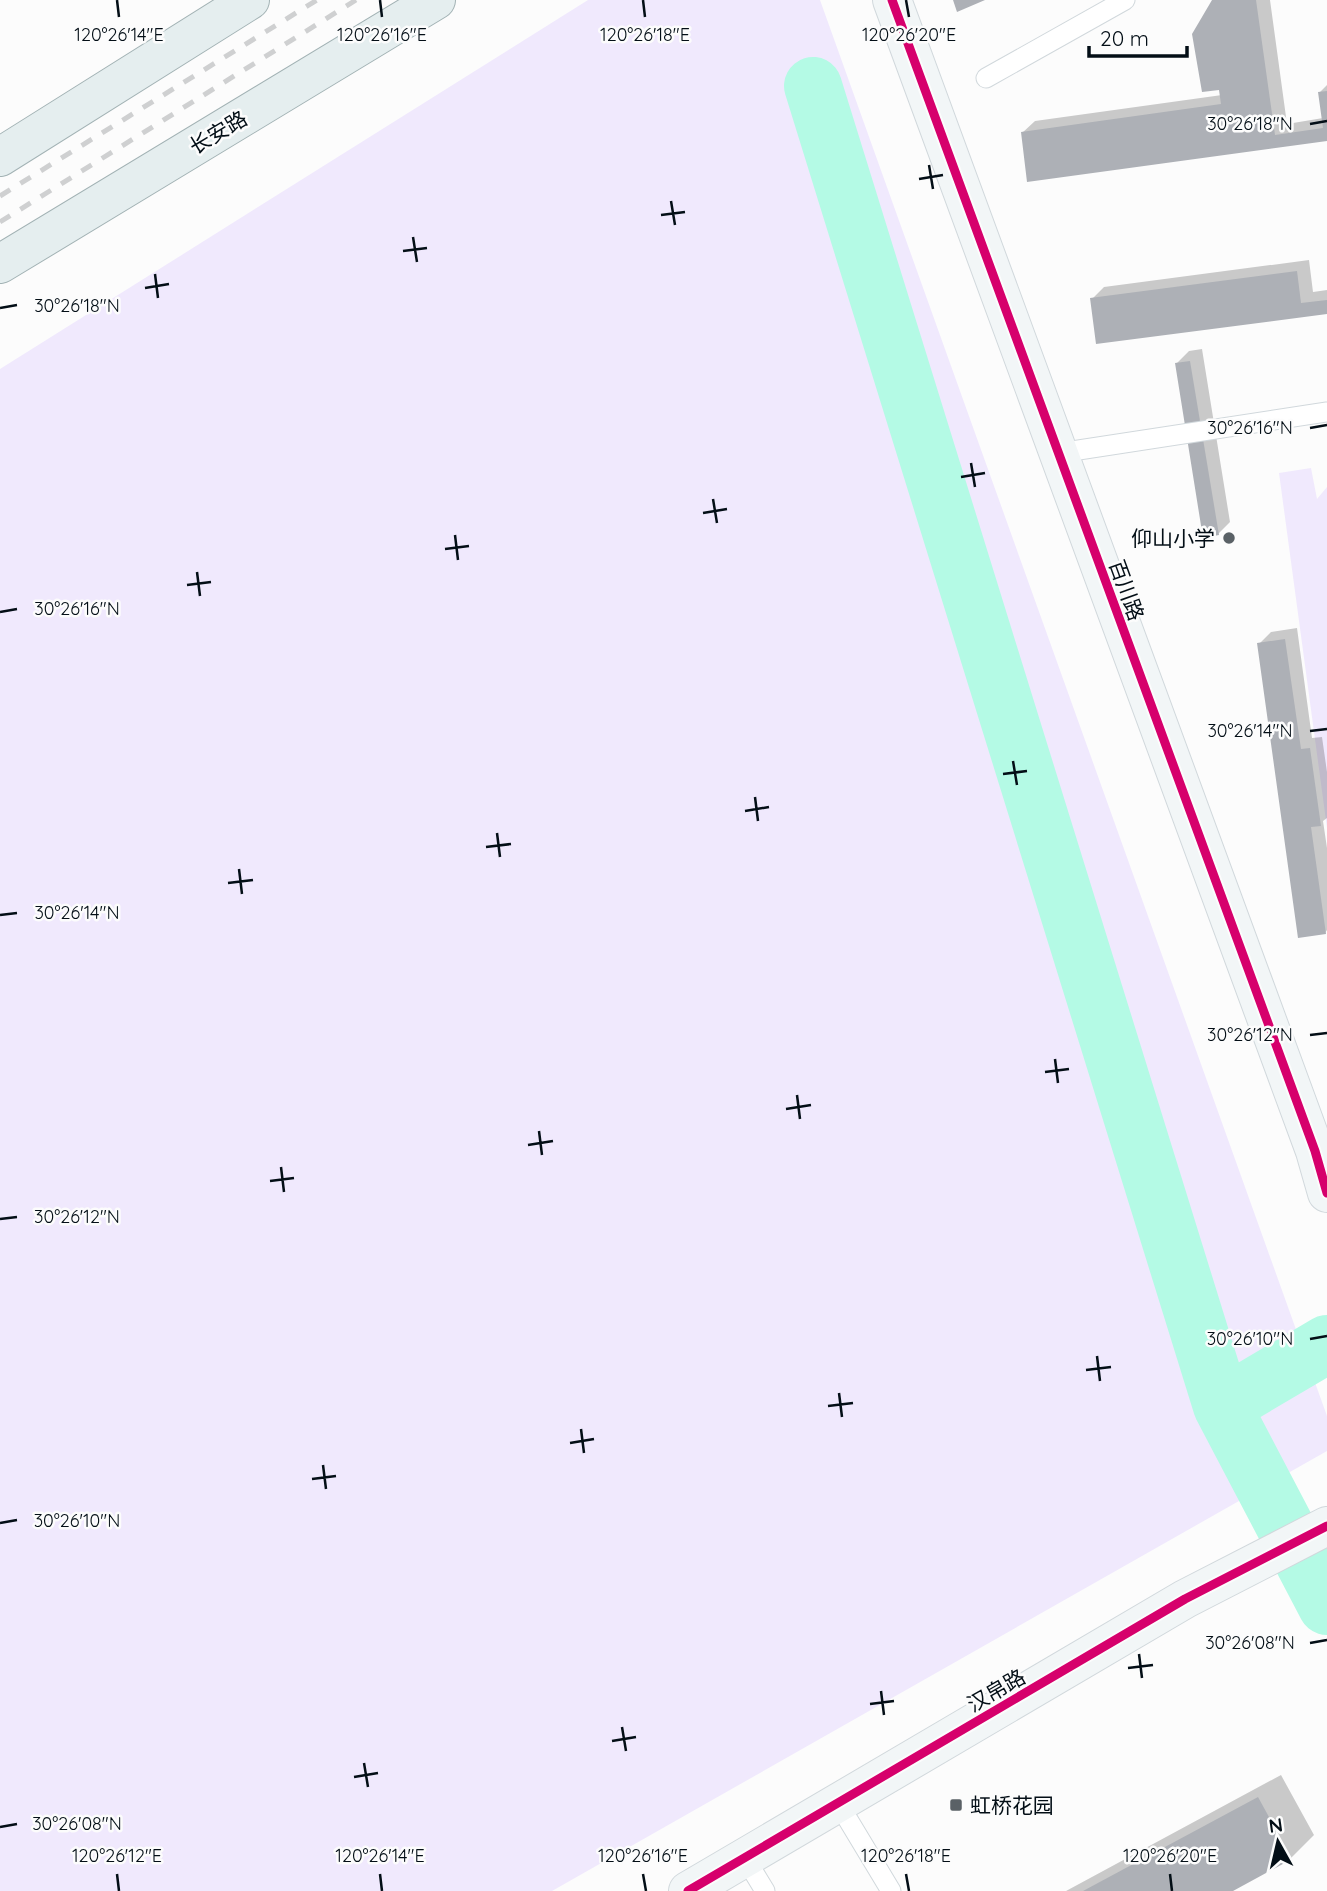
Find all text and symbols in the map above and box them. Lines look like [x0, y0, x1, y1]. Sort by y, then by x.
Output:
scale bar [1089, 14, 1187, 58]
text: 120°26'14"E [74, 23, 164, 46]
text: 120°26'16"E [337, 23, 427, 46]
text: 120°26'18"E [600, 23, 690, 46]
text: 120°26'20"E [862, 23, 956, 46]
text: 20 m [1100, 25, 1149, 51]
street label: 长安路 [184, 105, 252, 159]
text: 30°26'18"N [1207, 112, 1293, 135]
text: 30°26'18"N [34, 294, 120, 317]
text: 30°26'16"N [1207, 416, 1293, 439]
place label: 仰山小学 [1131, 525, 1215, 551]
marker: 仰山小学 [1221, 530, 1237, 546]
street label: 百川路 [1104, 556, 1150, 624]
text: 30°26'16"N [34, 597, 120, 620]
text: 30°26'14"N [1207, 719, 1293, 742]
text: 30°26'14"N [34, 901, 120, 924]
text: 30°26'12"N [1207, 1023, 1293, 1046]
text: 30°26'12"N [34, 1205, 120, 1228]
text: 30°26'10"N [1207, 1327, 1293, 1350]
text: 30°26'10"N [34, 1509, 120, 1532]
text: 30°26'08"N [1205, 1631, 1295, 1654]
street label: 汉帛路 [962, 1663, 1030, 1717]
place label: 虹桥花园 [970, 1792, 1054, 1818]
marker: 虹桥花园 [948, 1797, 964, 1813]
north arrow [1243, 1807, 1313, 1877]
text: 30°26'08"N [32, 1812, 122, 1835]
text: N [1267, 1812, 1284, 1838]
text: 120°26'12"E [72, 1844, 162, 1867]
text: 120°26'14"E [335, 1844, 425, 1867]
text: 120°26'16"E [598, 1844, 688, 1867]
text: 120°26'18"E [861, 1844, 951, 1867]
text: 120°26'20"E [1123, 1844, 1217, 1867]

